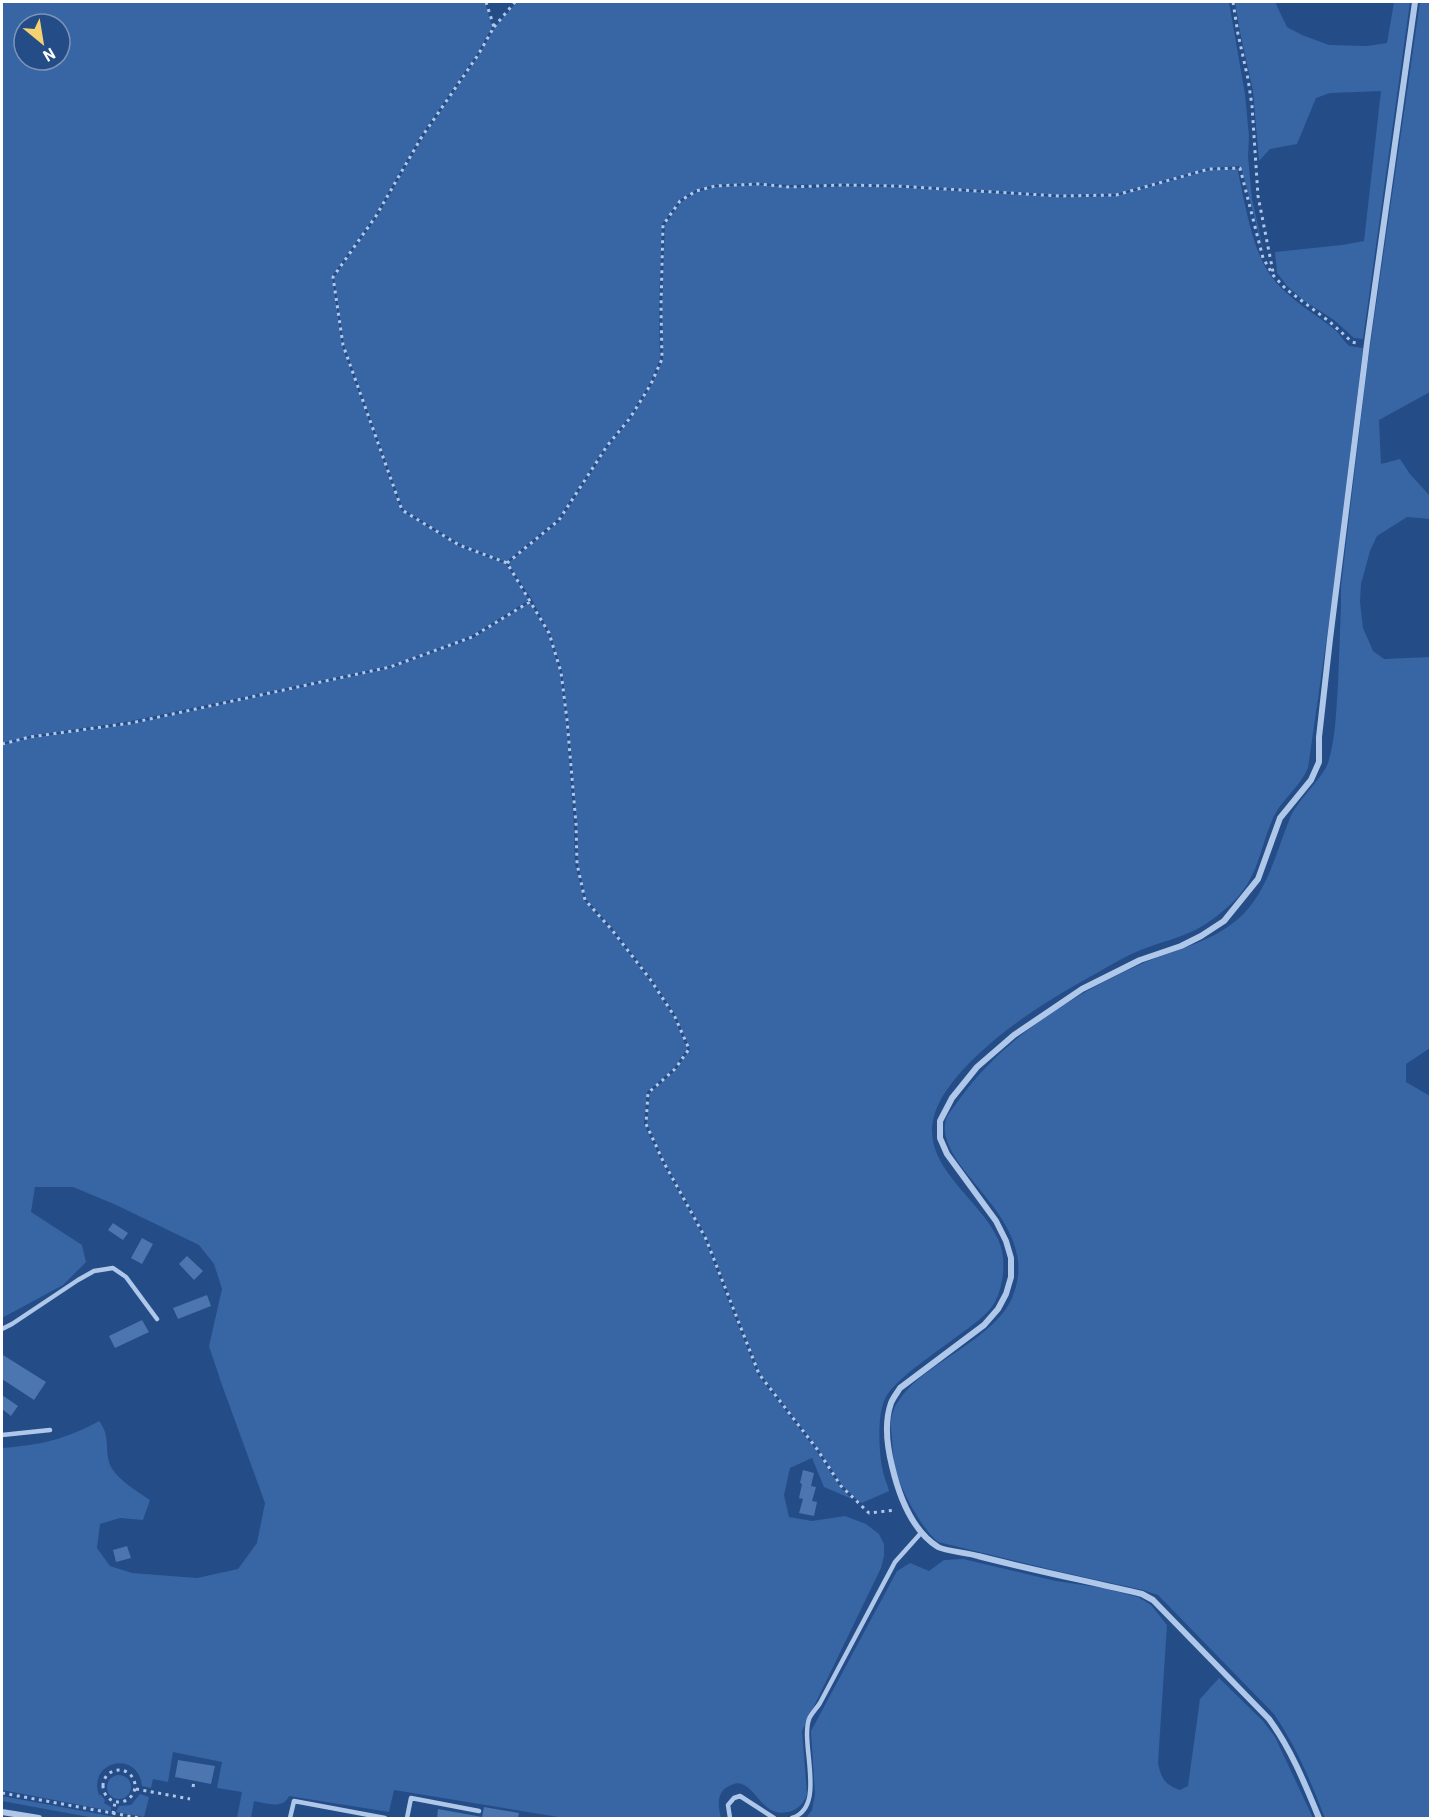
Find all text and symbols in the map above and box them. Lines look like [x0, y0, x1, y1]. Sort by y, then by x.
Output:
north arrow [12, 12, 72, 72]
text: N [40, 45, 59, 66]

